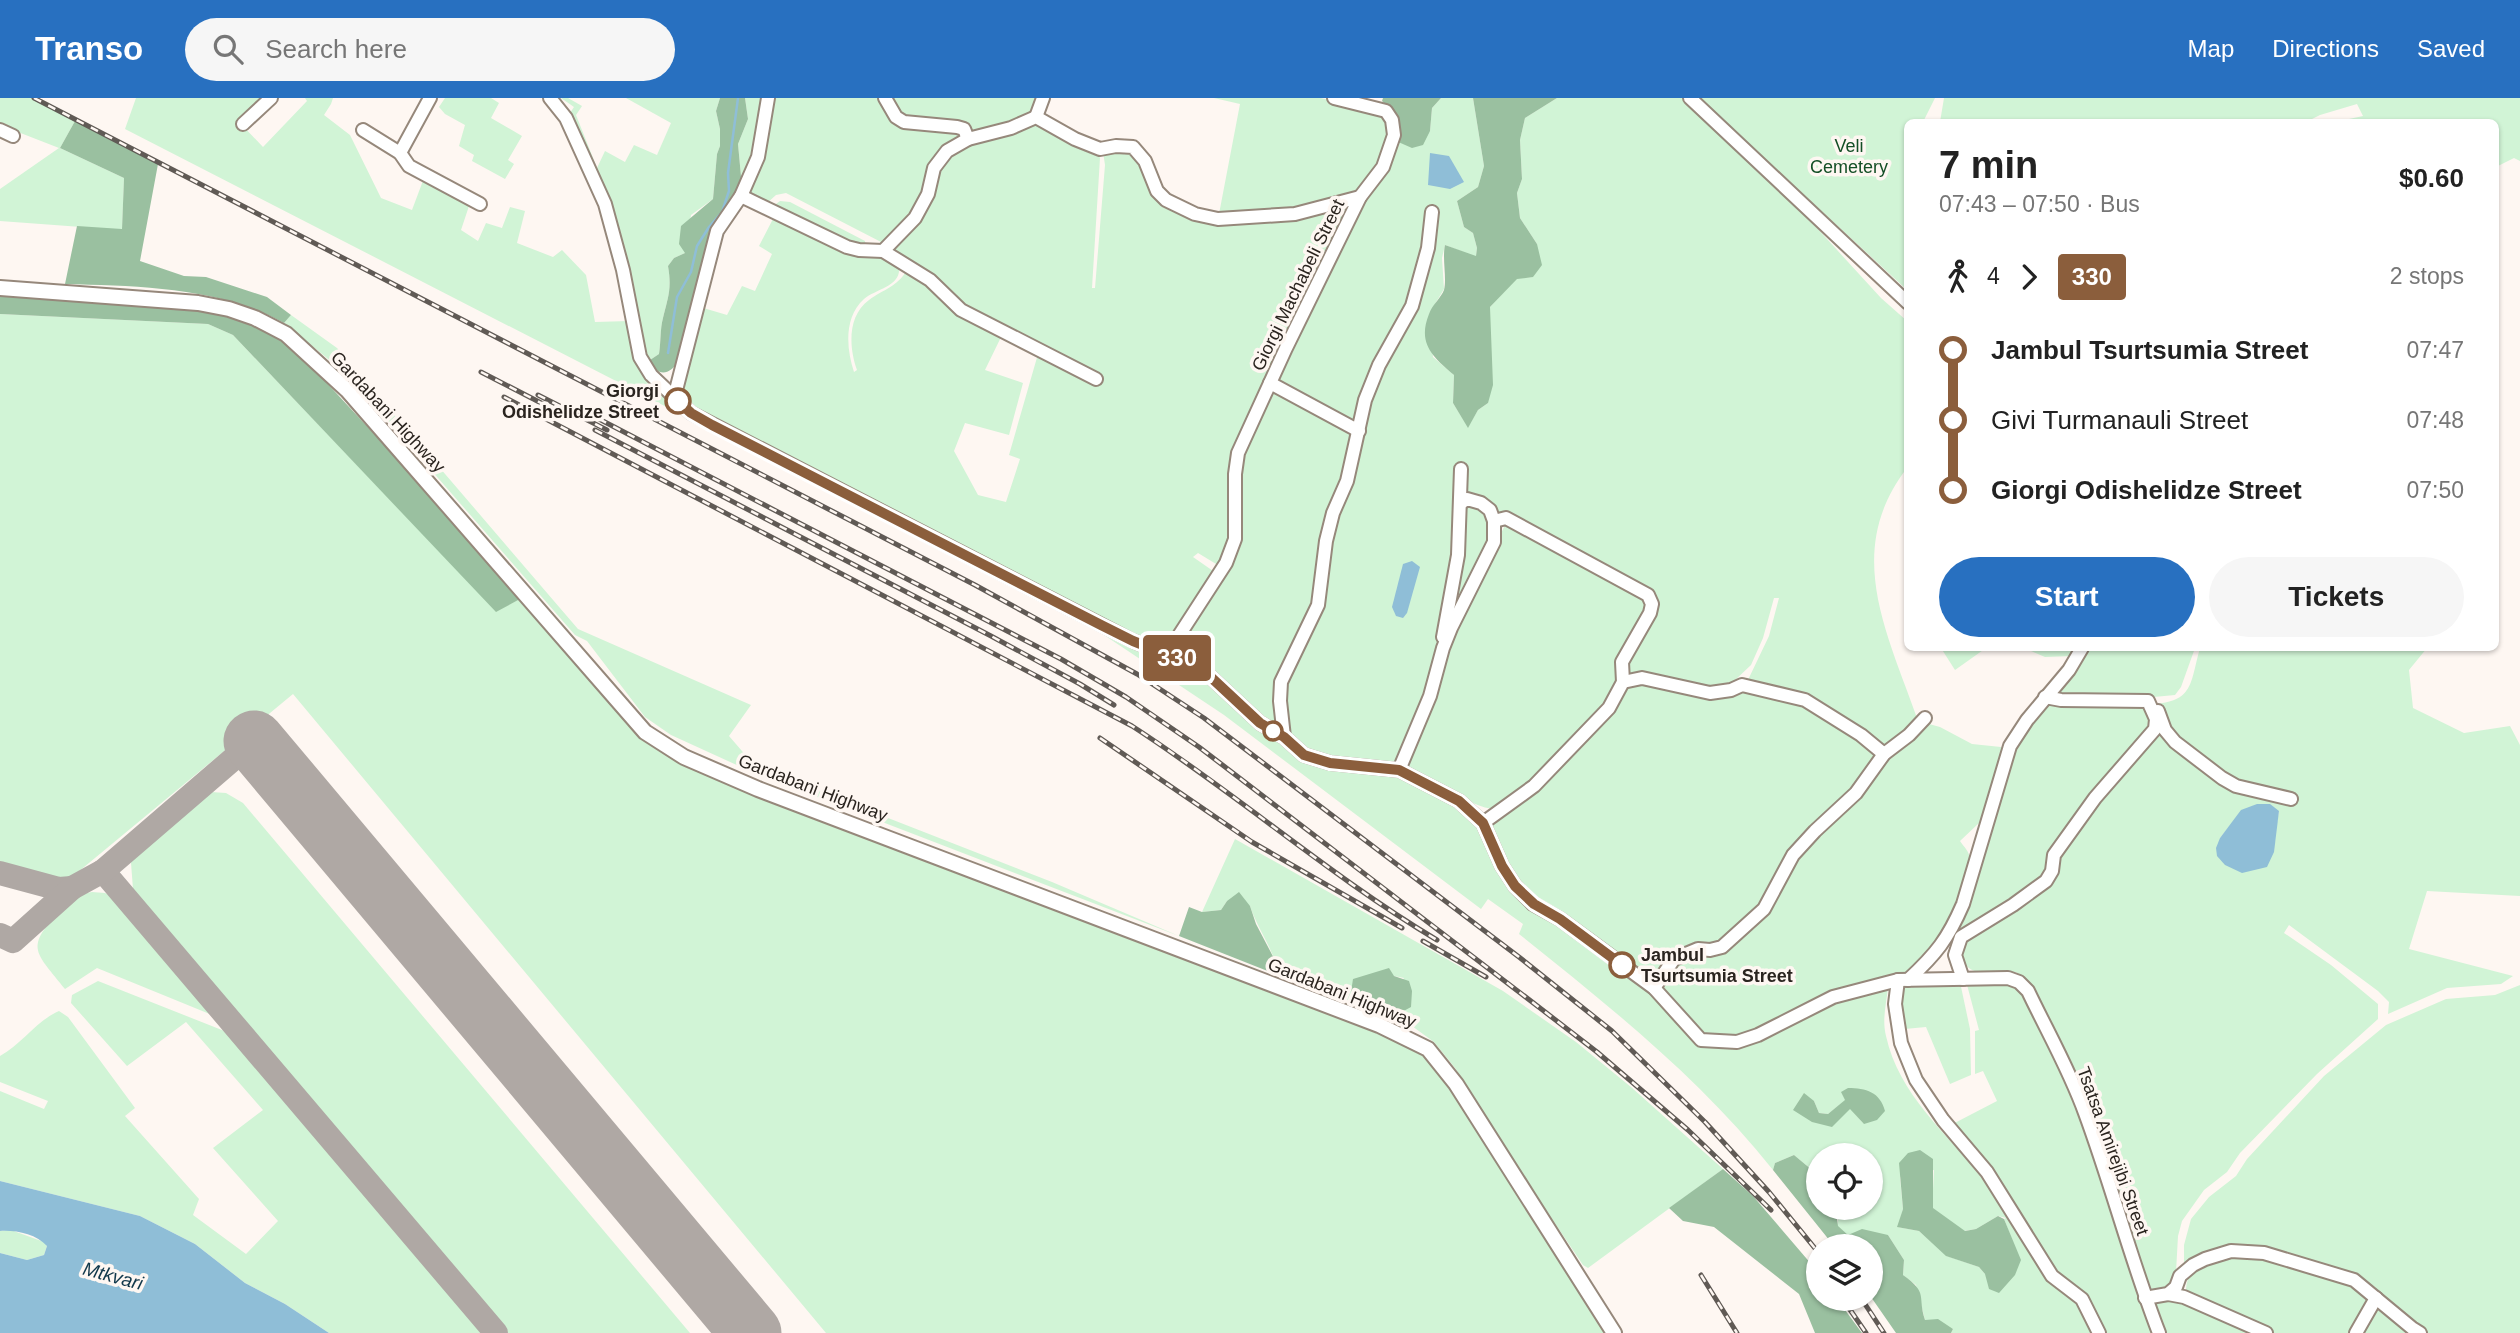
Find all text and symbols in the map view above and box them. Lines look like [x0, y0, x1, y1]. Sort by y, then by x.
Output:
search box [185, 18, 675, 81]
text: Transo [35, 30, 143, 67]
icon: search [209, 30, 247, 68]
text: Search here [265, 34, 407, 64]
text: Map [2188, 35, 2234, 62]
text: Directions [2272, 35, 2379, 62]
text: Saved [2417, 35, 2485, 62]
park label: Veli Cemetery [1810, 136, 1888, 177]
text: 7 min [1939, 144, 2038, 186]
text: $0.60 [2399, 163, 2464, 193]
text: 07:43 – 07:50 · Bus [1939, 191, 2140, 217]
street label: Giorgi Machabeli Street [1248, 196, 1348, 374]
icon: walk [1939, 258, 1977, 296]
icon: forward [2010, 258, 2048, 296]
text: 4 [1987, 263, 2000, 289]
text: 330 [2072, 263, 2112, 290]
text: 2 stops [2390, 263, 2464, 289]
text: Jambul Tsurtsumia Street [1991, 335, 2308, 365]
text: 07:47 [2406, 337, 2464, 363]
street label: Gardabani Highway [327, 347, 449, 477]
place label: Giorgi Odishelidze Street [502, 381, 659, 422]
marker: Giorgi Odishelidze Street [665, 388, 691, 414]
text: Givi Turmanauli Street [1991, 405, 2248, 435]
text: 07:48 [2406, 407, 2464, 433]
text: Giorgi Odishelidze Street [1991, 475, 2302, 505]
text: 07:50 [2406, 477, 2464, 503]
button: Start [1939, 557, 2195, 637]
button: Tickets [2209, 557, 2464, 637]
line badge: 330 [1137, 635, 1217, 681]
text: 330 [1157, 644, 1197, 671]
unlabelled marker [1263, 721, 1283, 741]
street label: Gardabani Highway [736, 750, 890, 826]
place label: Jambul Tsurtsumia Street [1641, 945, 1793, 986]
marker: Jambul Tsurtsumia Street [1609, 952, 1635, 978]
street label: Gardabani Highway [1265, 954, 1419, 1032]
street label: Tsatsa Amirejibi Street [2073, 1064, 2153, 1238]
map controls [1806, 1143, 1883, 1311]
button: locate [1806, 1143, 1883, 1220]
button: layers [1806, 1234, 1883, 1311]
water label: Mtkvari [81, 1258, 146, 1294]

